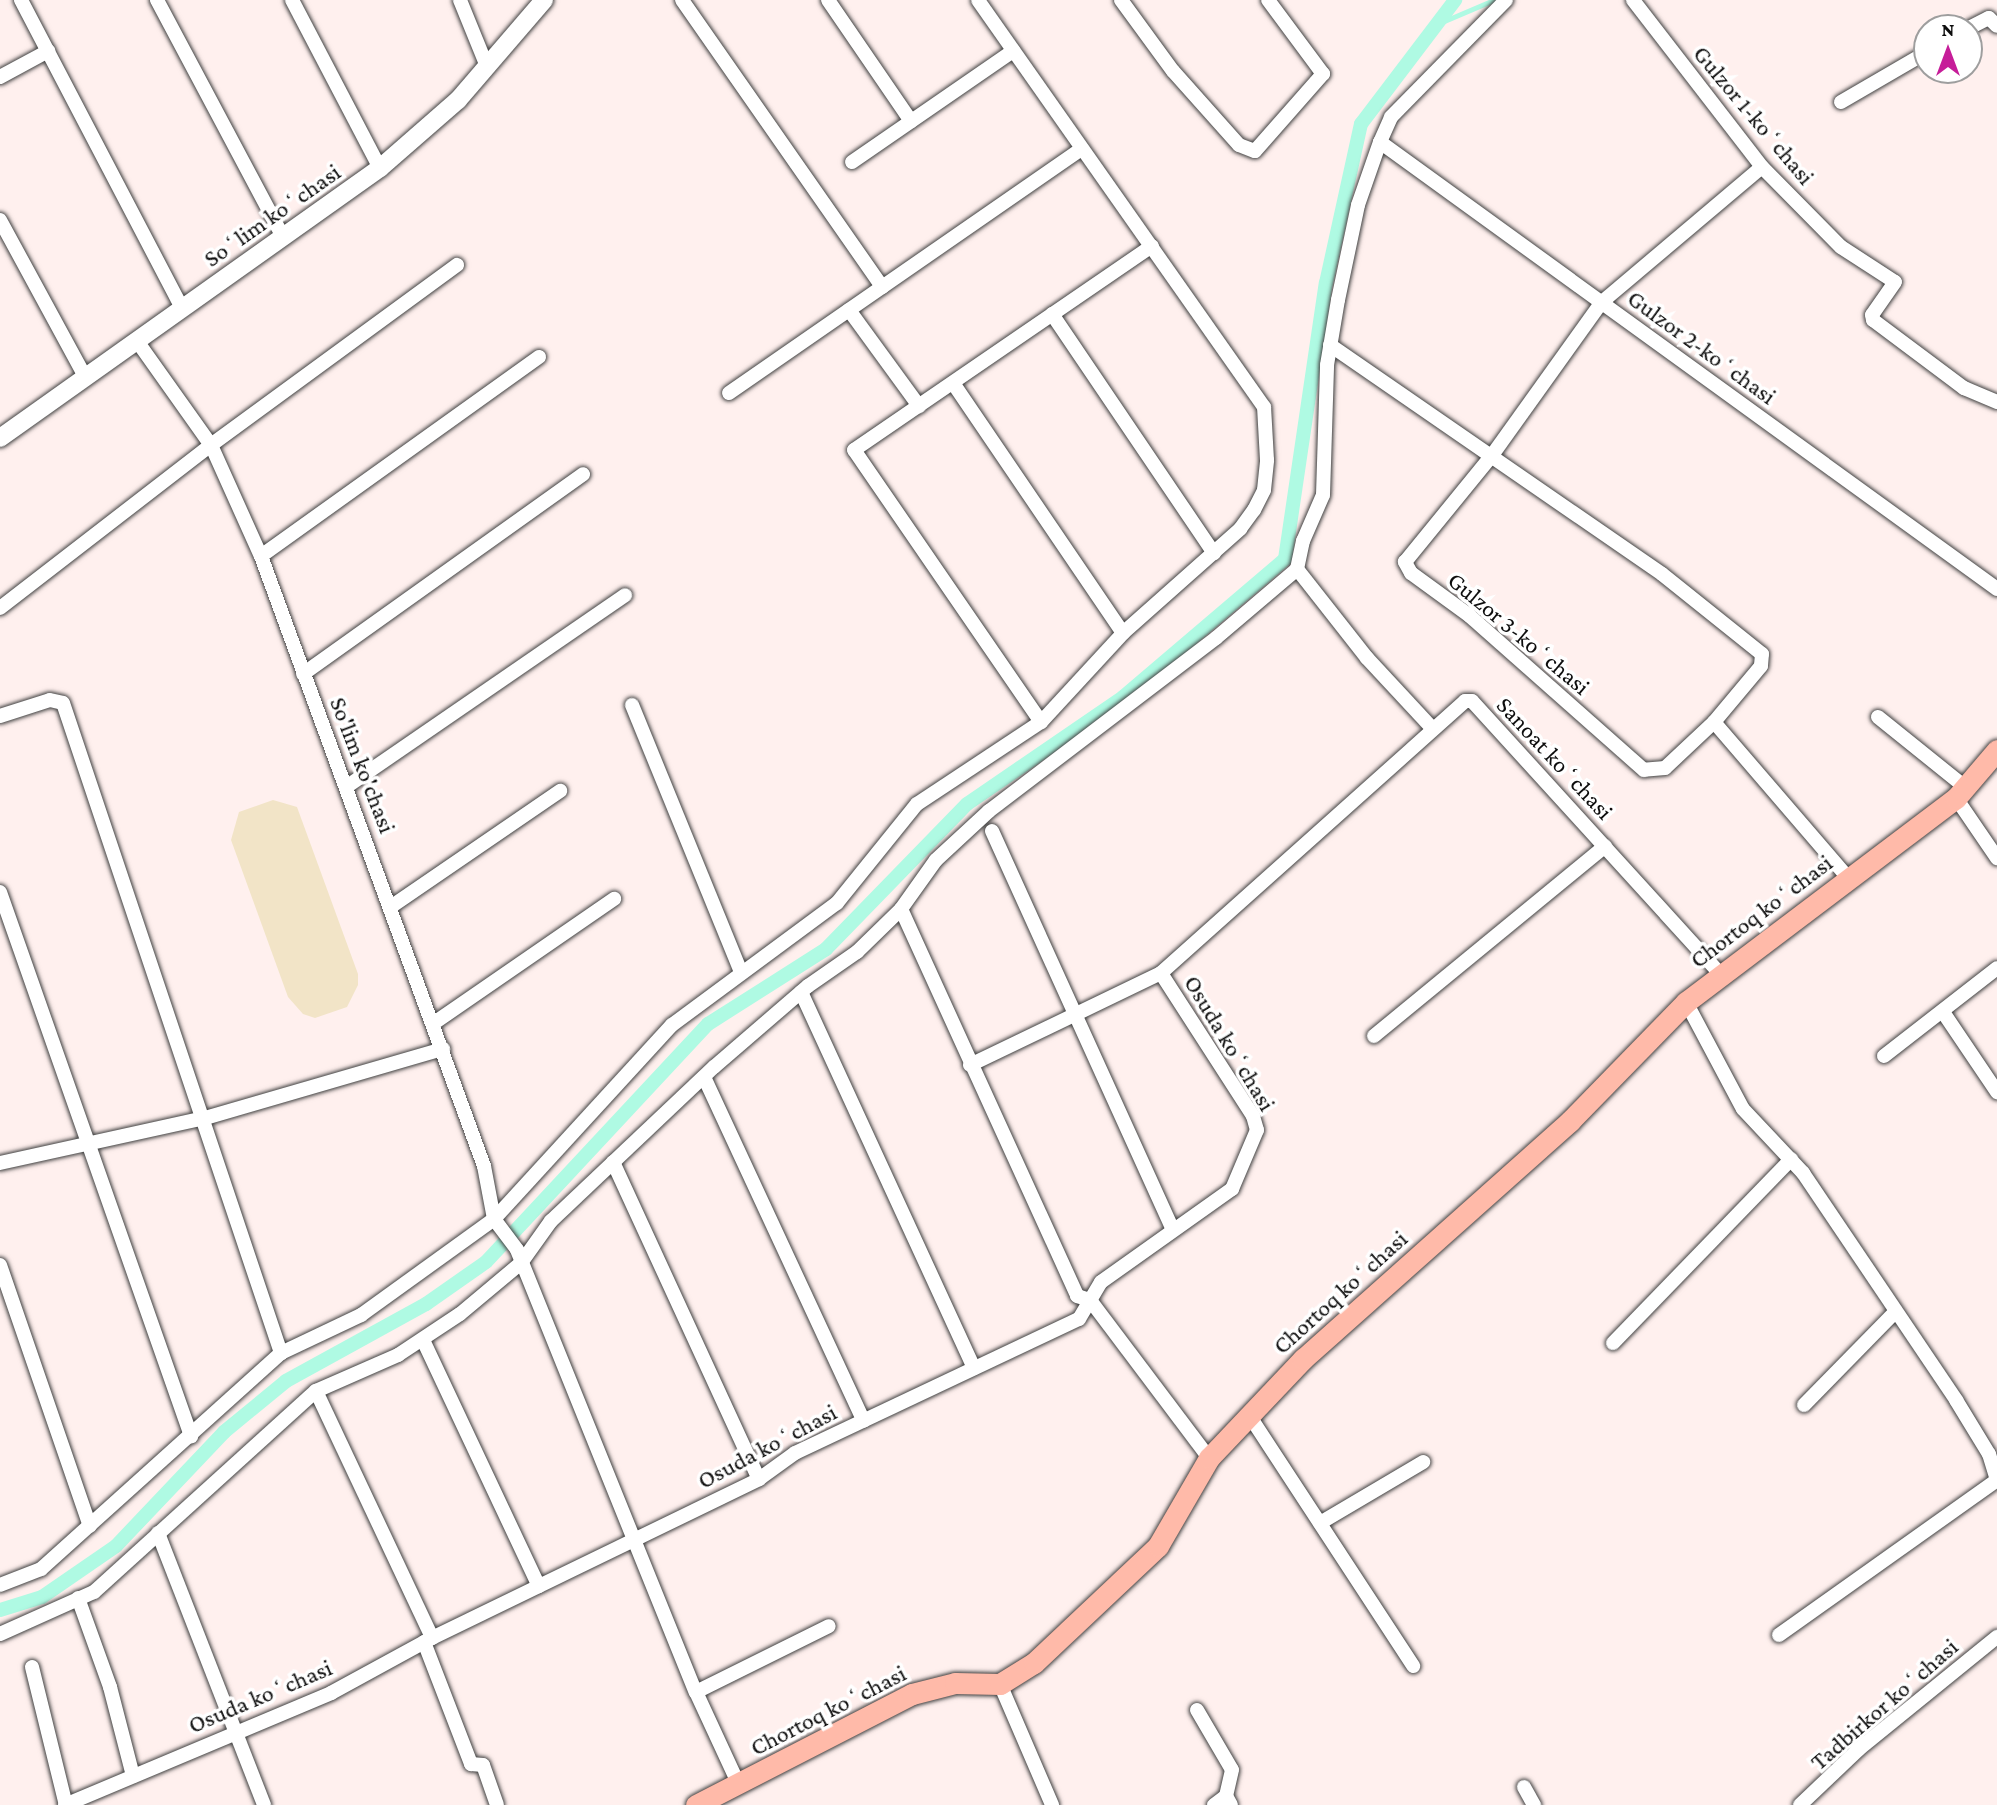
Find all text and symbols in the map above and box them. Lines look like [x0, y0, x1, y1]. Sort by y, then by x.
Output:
north arrow [1913, 14, 1983, 84]
text: N [1942, 19, 1954, 40]
street label: Gulzor 1-koʻchasi [1687, 40, 1821, 190]
street label: Soʻlim koʻchasi [198, 157, 346, 273]
street label: Gulzor 2-koʻchasi [1622, 284, 1782, 410]
street label: Gulzor 3-koʻchasi [1442, 565, 1596, 701]
street label: Sanoat koʻchasi [1491, 691, 1619, 825]
street label: So'lim ko'chasi [324, 693, 402, 837]
street label: Chortoq koʻchasi [1684, 848, 1838, 974]
street label: Osuda koʻchasi [1178, 970, 1282, 1116]
street label: Chortoq koʻchasi [1267, 1224, 1413, 1360]
street label: Osuda koʻchasi [693, 1397, 841, 1495]
street label: Tadbirkor koʻchasi [1804, 1632, 1964, 1776]
street label: Osuda koʻchasi [184, 1653, 336, 1739]
street label: Chortoq koʻchasi [745, 1658, 911, 1762]

